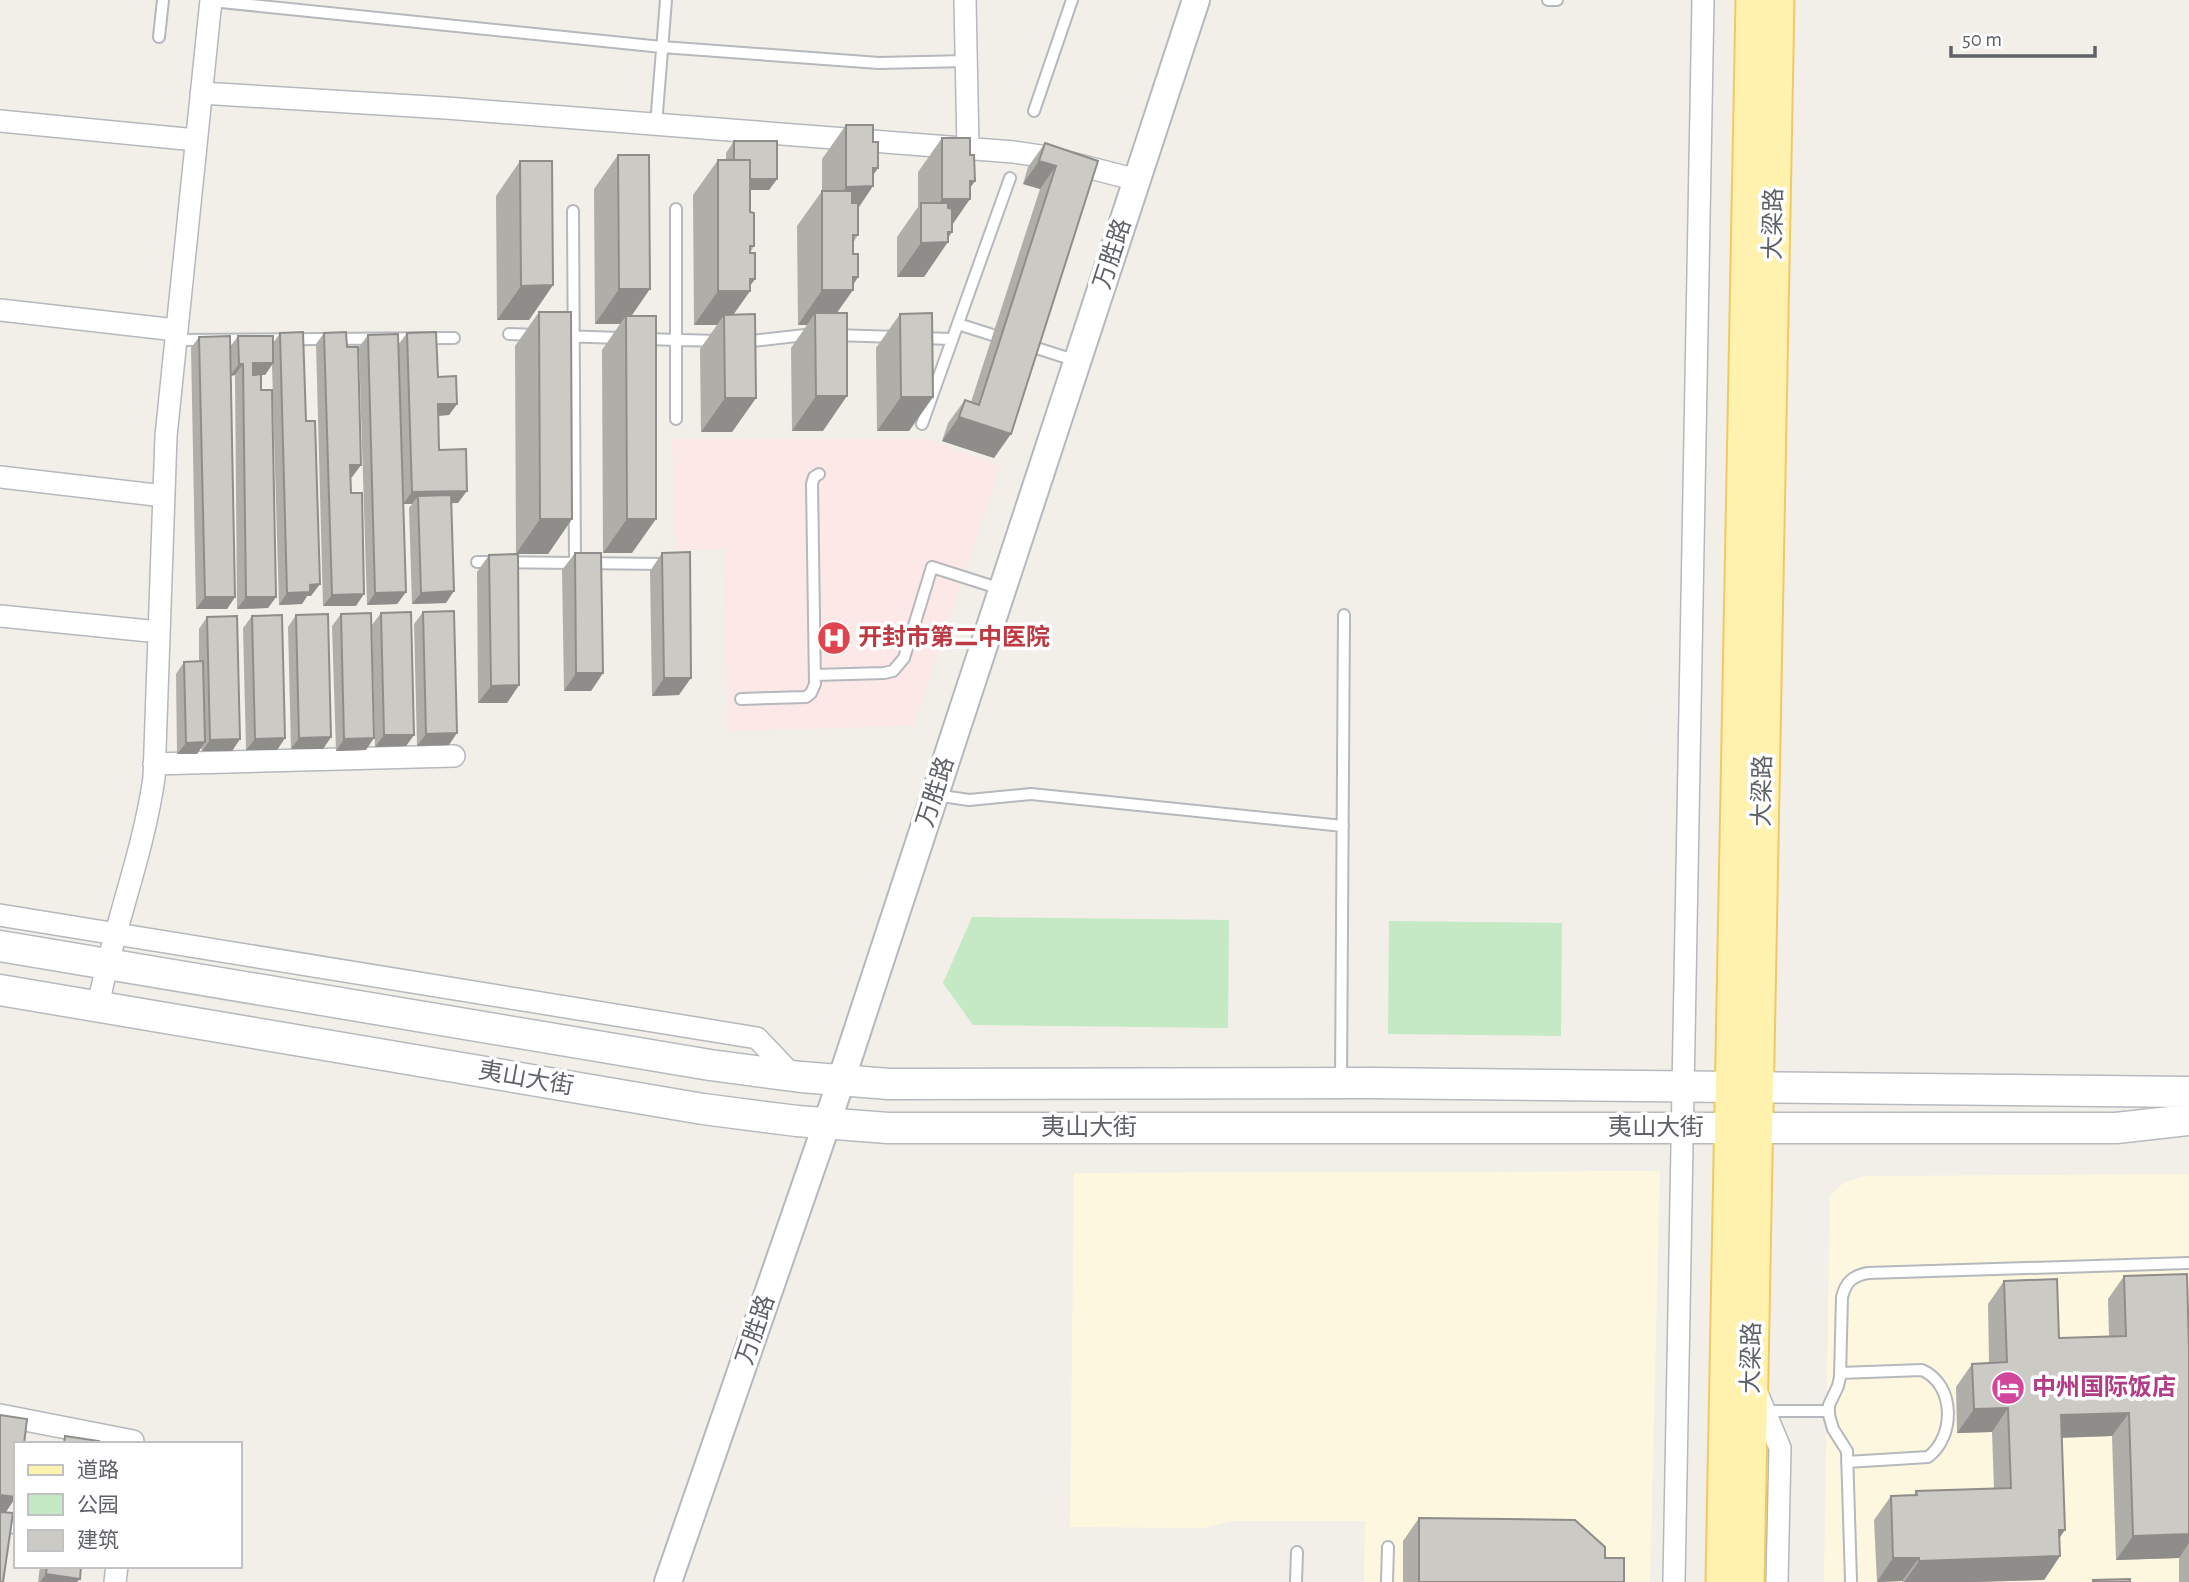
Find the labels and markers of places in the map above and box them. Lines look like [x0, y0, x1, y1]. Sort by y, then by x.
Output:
hospital icon: 开封市第二中医院 [815, 619, 853, 657]
place label: 开封市第二中医院 [858, 624, 1050, 650]
hotel icon: 中州国际饭店 [1989, 1369, 2027, 1407]
place label: 中州国际饭店 [2032, 1374, 2176, 1400]

